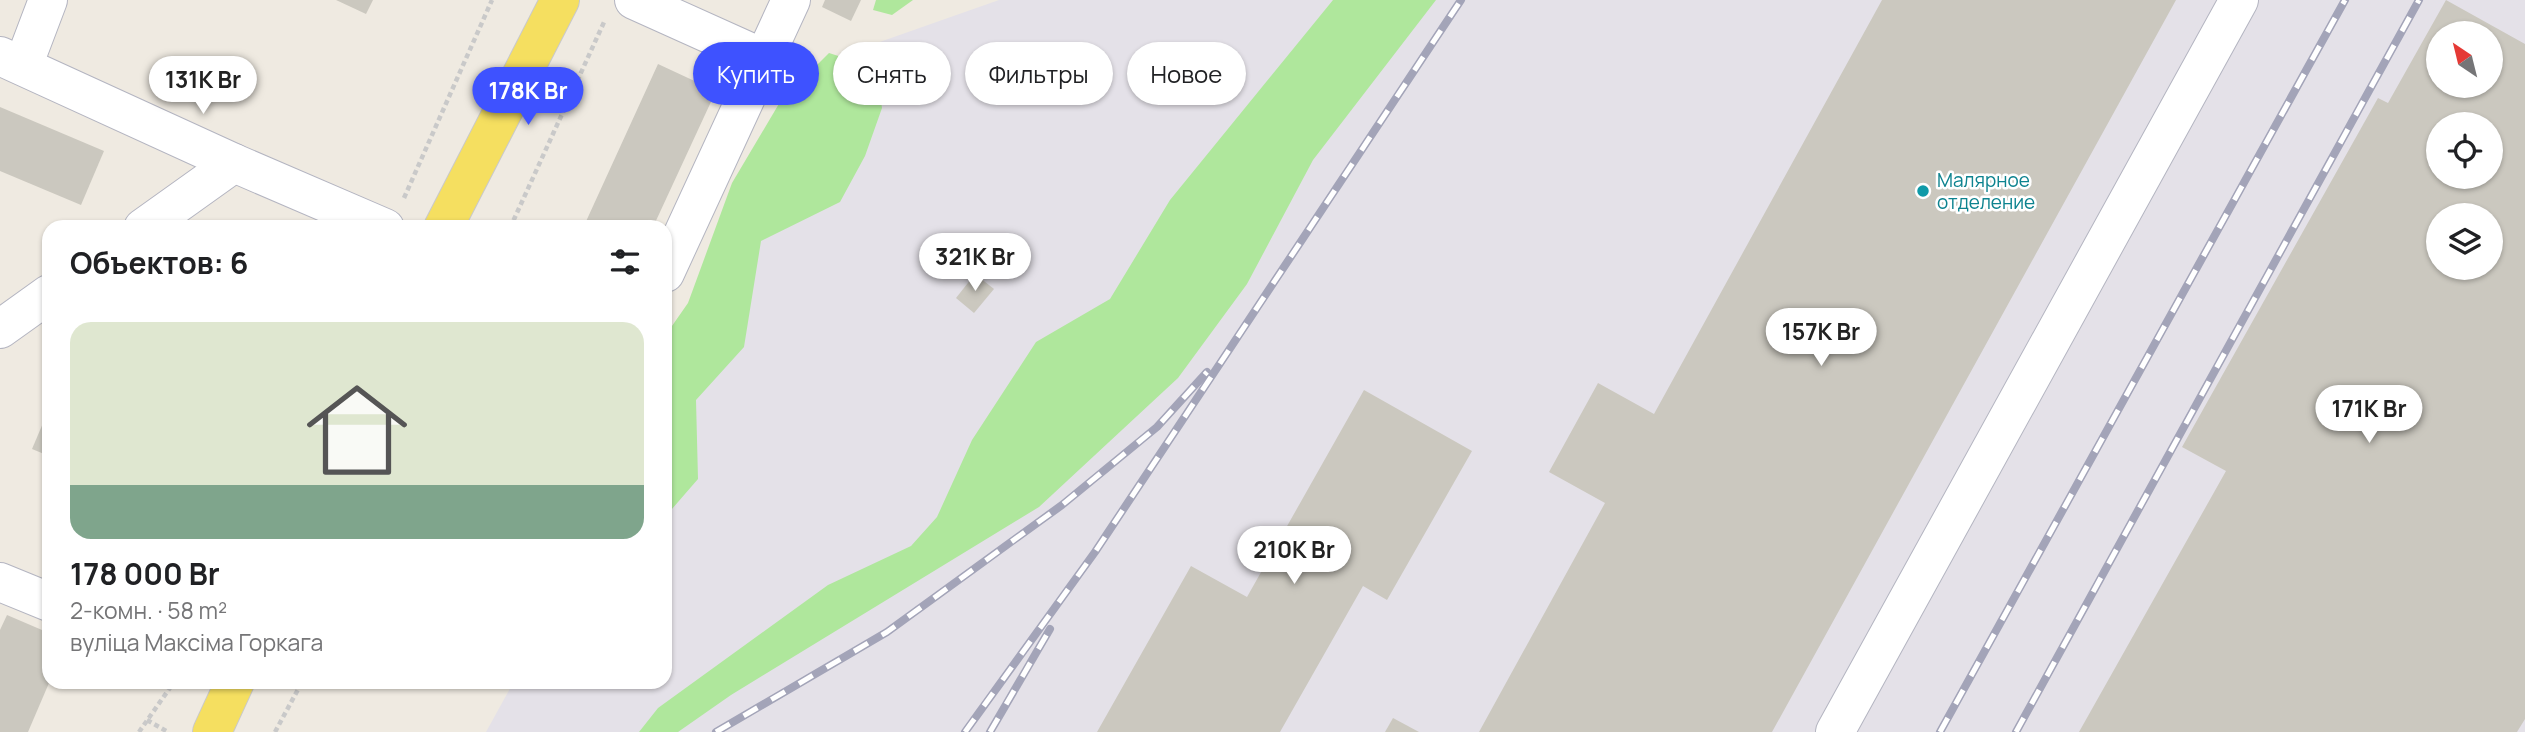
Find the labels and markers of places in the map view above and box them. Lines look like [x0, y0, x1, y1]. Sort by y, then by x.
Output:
pin: 131K Br [138, 57, 268, 116]
pin: 178K Br [463, 68, 593, 127]
place label: Малярное отделение [1937, 167, 2035, 215]
marker: Малярное отделение [1915, 183, 1931, 199]
pin: 321K Br [910, 233, 1040, 293]
pin: 157K Br [1756, 308, 1886, 368]
pin: 171K Br [2304, 386, 2434, 445]
pin: 210K Br [1229, 526, 1359, 586]

